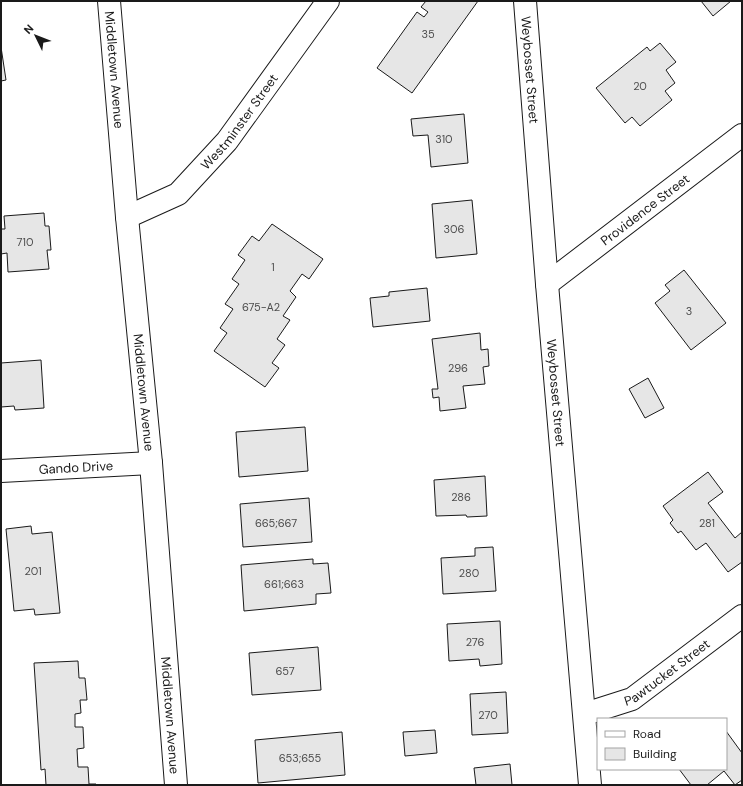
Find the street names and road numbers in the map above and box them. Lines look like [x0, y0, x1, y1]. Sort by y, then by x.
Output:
street label: Middletown Avenue [101, 10, 128, 129]
street label: Weybosset Street [518, 15, 543, 124]
street label: Westminster Street [197, 70, 281, 173]
street label: Providence Street [597, 170, 693, 249]
street label: Middletown Avenue [130, 333, 158, 452]
street label: Weybosset Street [543, 338, 569, 447]
street label: Gando Drive [38, 457, 114, 477]
street label: Pawtucket Street [622, 635, 713, 709]
street label: Middletown Avenue [158, 656, 184, 775]

